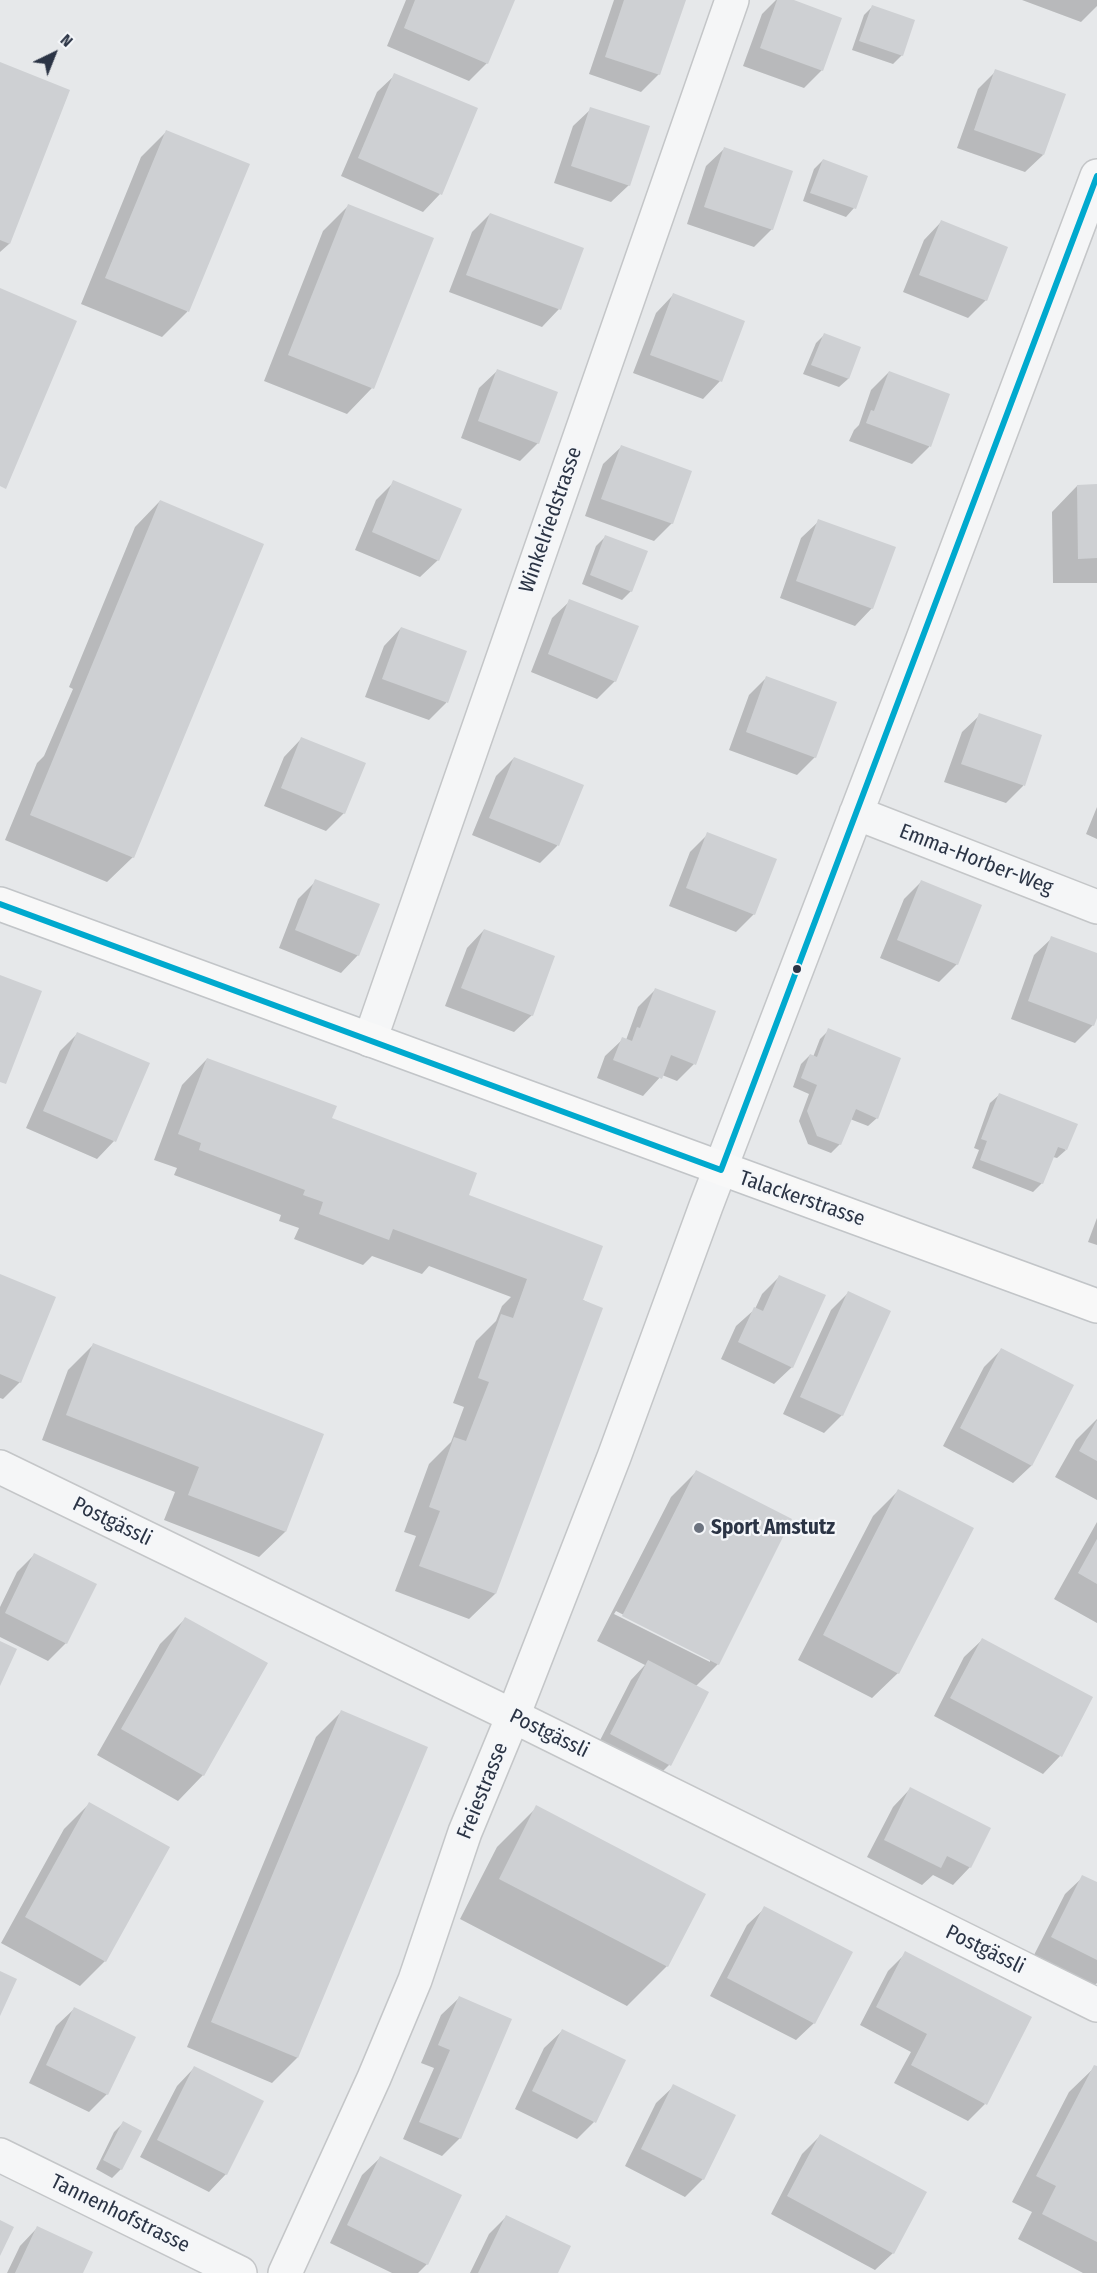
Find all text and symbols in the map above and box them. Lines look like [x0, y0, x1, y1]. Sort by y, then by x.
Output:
north arrow [24, 24, 84, 84]
text: N [57, 30, 77, 51]
street label: Winkelriedstrasse [514, 444, 588, 596]
street label: Emma-Horber-Weg [896, 819, 1056, 901]
unlabelled marker [791, 963, 803, 975]
street label: Talackerstrasse [736, 1166, 868, 1232]
street label: Postgässli [68, 1492, 156, 1552]
place label: Sport Amstutz [711, 1515, 835, 1541]
marker: Sport Amstutz [692, 1521, 706, 1535]
street label: Postgässli [505, 1704, 593, 1764]
street label: Freiestrasse [452, 1739, 514, 1843]
street label: Postgässli [941, 1920, 1029, 1980]
street label: Tannenhofstrasse [46, 2169, 194, 2259]

